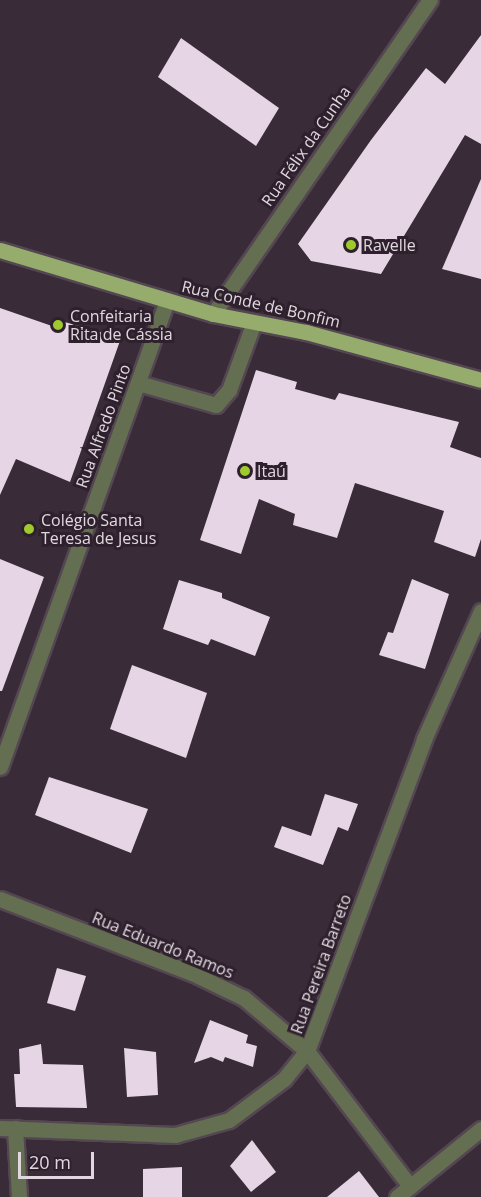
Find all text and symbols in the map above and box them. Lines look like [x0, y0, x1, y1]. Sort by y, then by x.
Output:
street label: Rua Félix da Cunha [257, 82, 355, 210]
place label: Ravelle [363, 235, 416, 255]
marker: Ravelle [344, 238, 358, 252]
street label: Rua Conde de Bonfim [180, 276, 342, 332]
place label: Confeitaria Rita de Cássia [70, 306, 173, 344]
marker: Confeitaria Rita de Cássia [51, 318, 65, 332]
street label: Rua Alfredo Pinto [72, 362, 134, 490]
place label: Itaú [257, 461, 286, 481]
marker: Itaú [238, 464, 252, 478]
place label: Colégio Santa Teresa de Jesus [41, 510, 156, 548]
marker: Colégio Santa Teresa de Jesus [22, 522, 36, 536]
street label: Rua Pereira Barreto [287, 892, 355, 1036]
street label: Rua Eduardo Ramos [89, 908, 237, 982]
scale bar [21, 1140, 98, 1178]
text: 20 m [29, 1150, 71, 1174]

